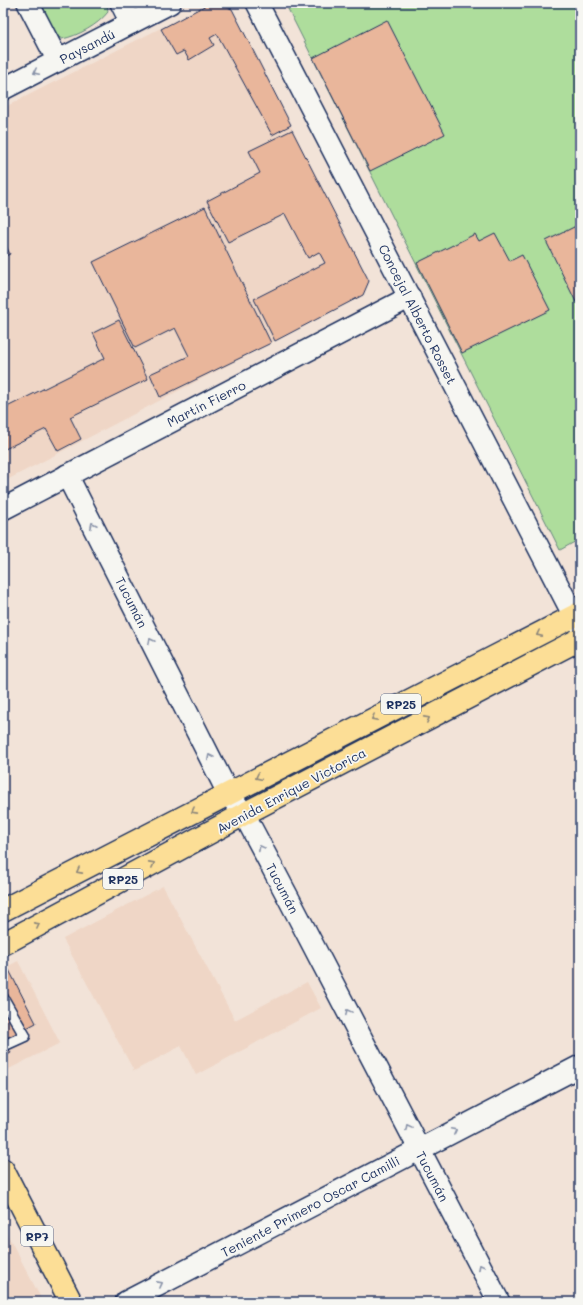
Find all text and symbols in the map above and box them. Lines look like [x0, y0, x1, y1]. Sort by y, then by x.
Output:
street label: Paysandú [56, 25, 118, 67]
one-way arrow [33, 68, 40, 75]
street label: Concejal Alberto Rosset [375, 241, 461, 387]
street label: Martín Fierro [164, 376, 249, 430]
one-way arrow [90, 521, 97, 529]
street label: Tucumán [112, 574, 152, 630]
one-way arrow [536, 629, 544, 636]
one-way arrow [149, 637, 156, 645]
road number: RP25 [381, 694, 421, 714]
one-way arrow [371, 713, 378, 721]
one-way arrow [423, 716, 430, 724]
street label: Avenida Enrique Victorica [213, 743, 369, 837]
one-way arrow [207, 753, 215, 761]
one-way arrow [255, 773, 262, 780]
one-way arrow [191, 806, 198, 813]
one-way arrow [259, 844, 266, 852]
street label: Tucumán [263, 860, 303, 916]
one-way arrow [148, 861, 155, 868]
one-way arrow [75, 866, 83, 873]
road number: RP25 [103, 869, 143, 889]
one-way arrow [33, 922, 41, 930]
one-way arrow [345, 1009, 353, 1016]
one-way arrow [405, 1124, 413, 1132]
one-way arrow [450, 1128, 457, 1136]
street label: Tucumán [413, 1148, 453, 1204]
street label: Teniente Primero Oscar Camilli [218, 1152, 402, 1260]
road number: RP7 [21, 1226, 53, 1246]
one-way arrow [479, 1264, 486, 1272]
one-way arrow [156, 1281, 164, 1289]

